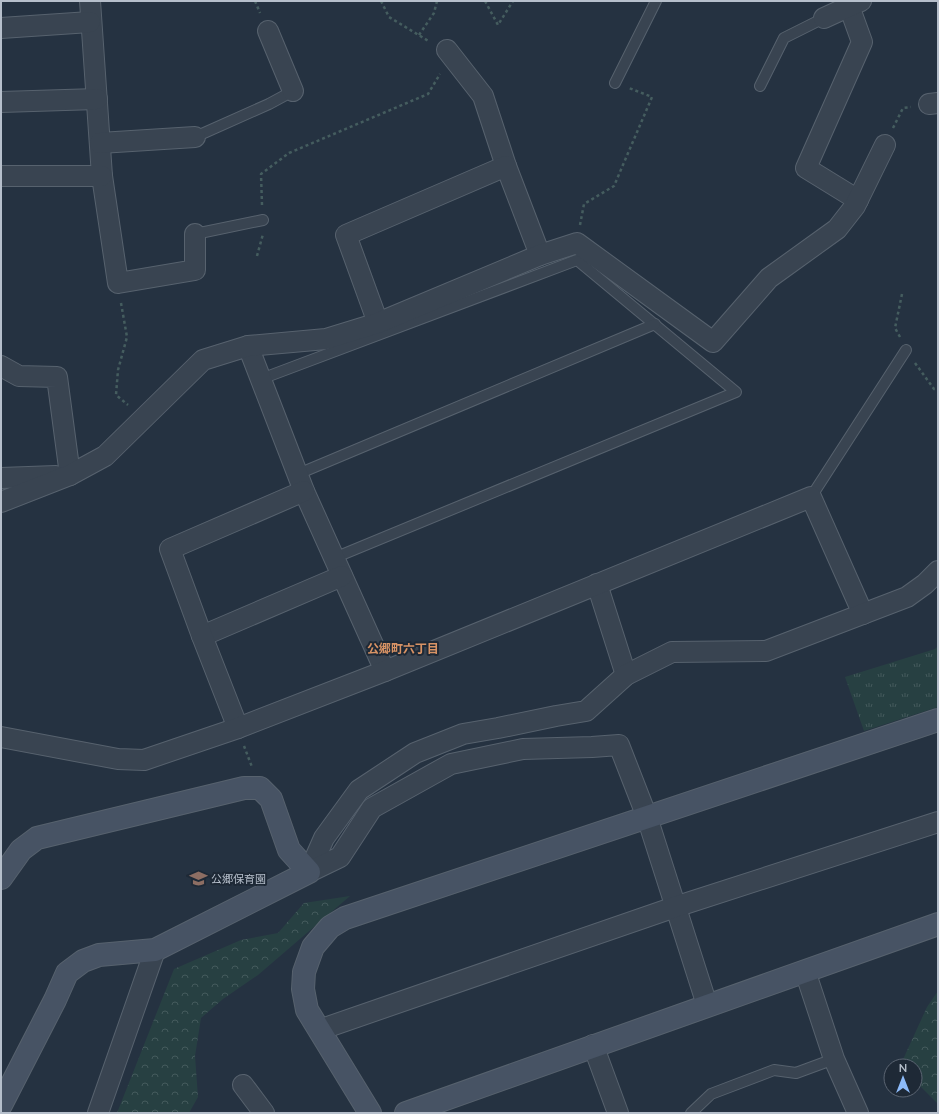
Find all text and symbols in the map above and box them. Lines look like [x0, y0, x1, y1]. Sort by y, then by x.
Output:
district label: 公郷町六丁目 [367, 641, 439, 656]
school or university icon: 公郷保育園 [188, 868, 208, 888]
place label: 公郷保育園 [211, 872, 266, 885]
north arrow [883, 1058, 923, 1098]
text: N [899, 1061, 907, 1074]

